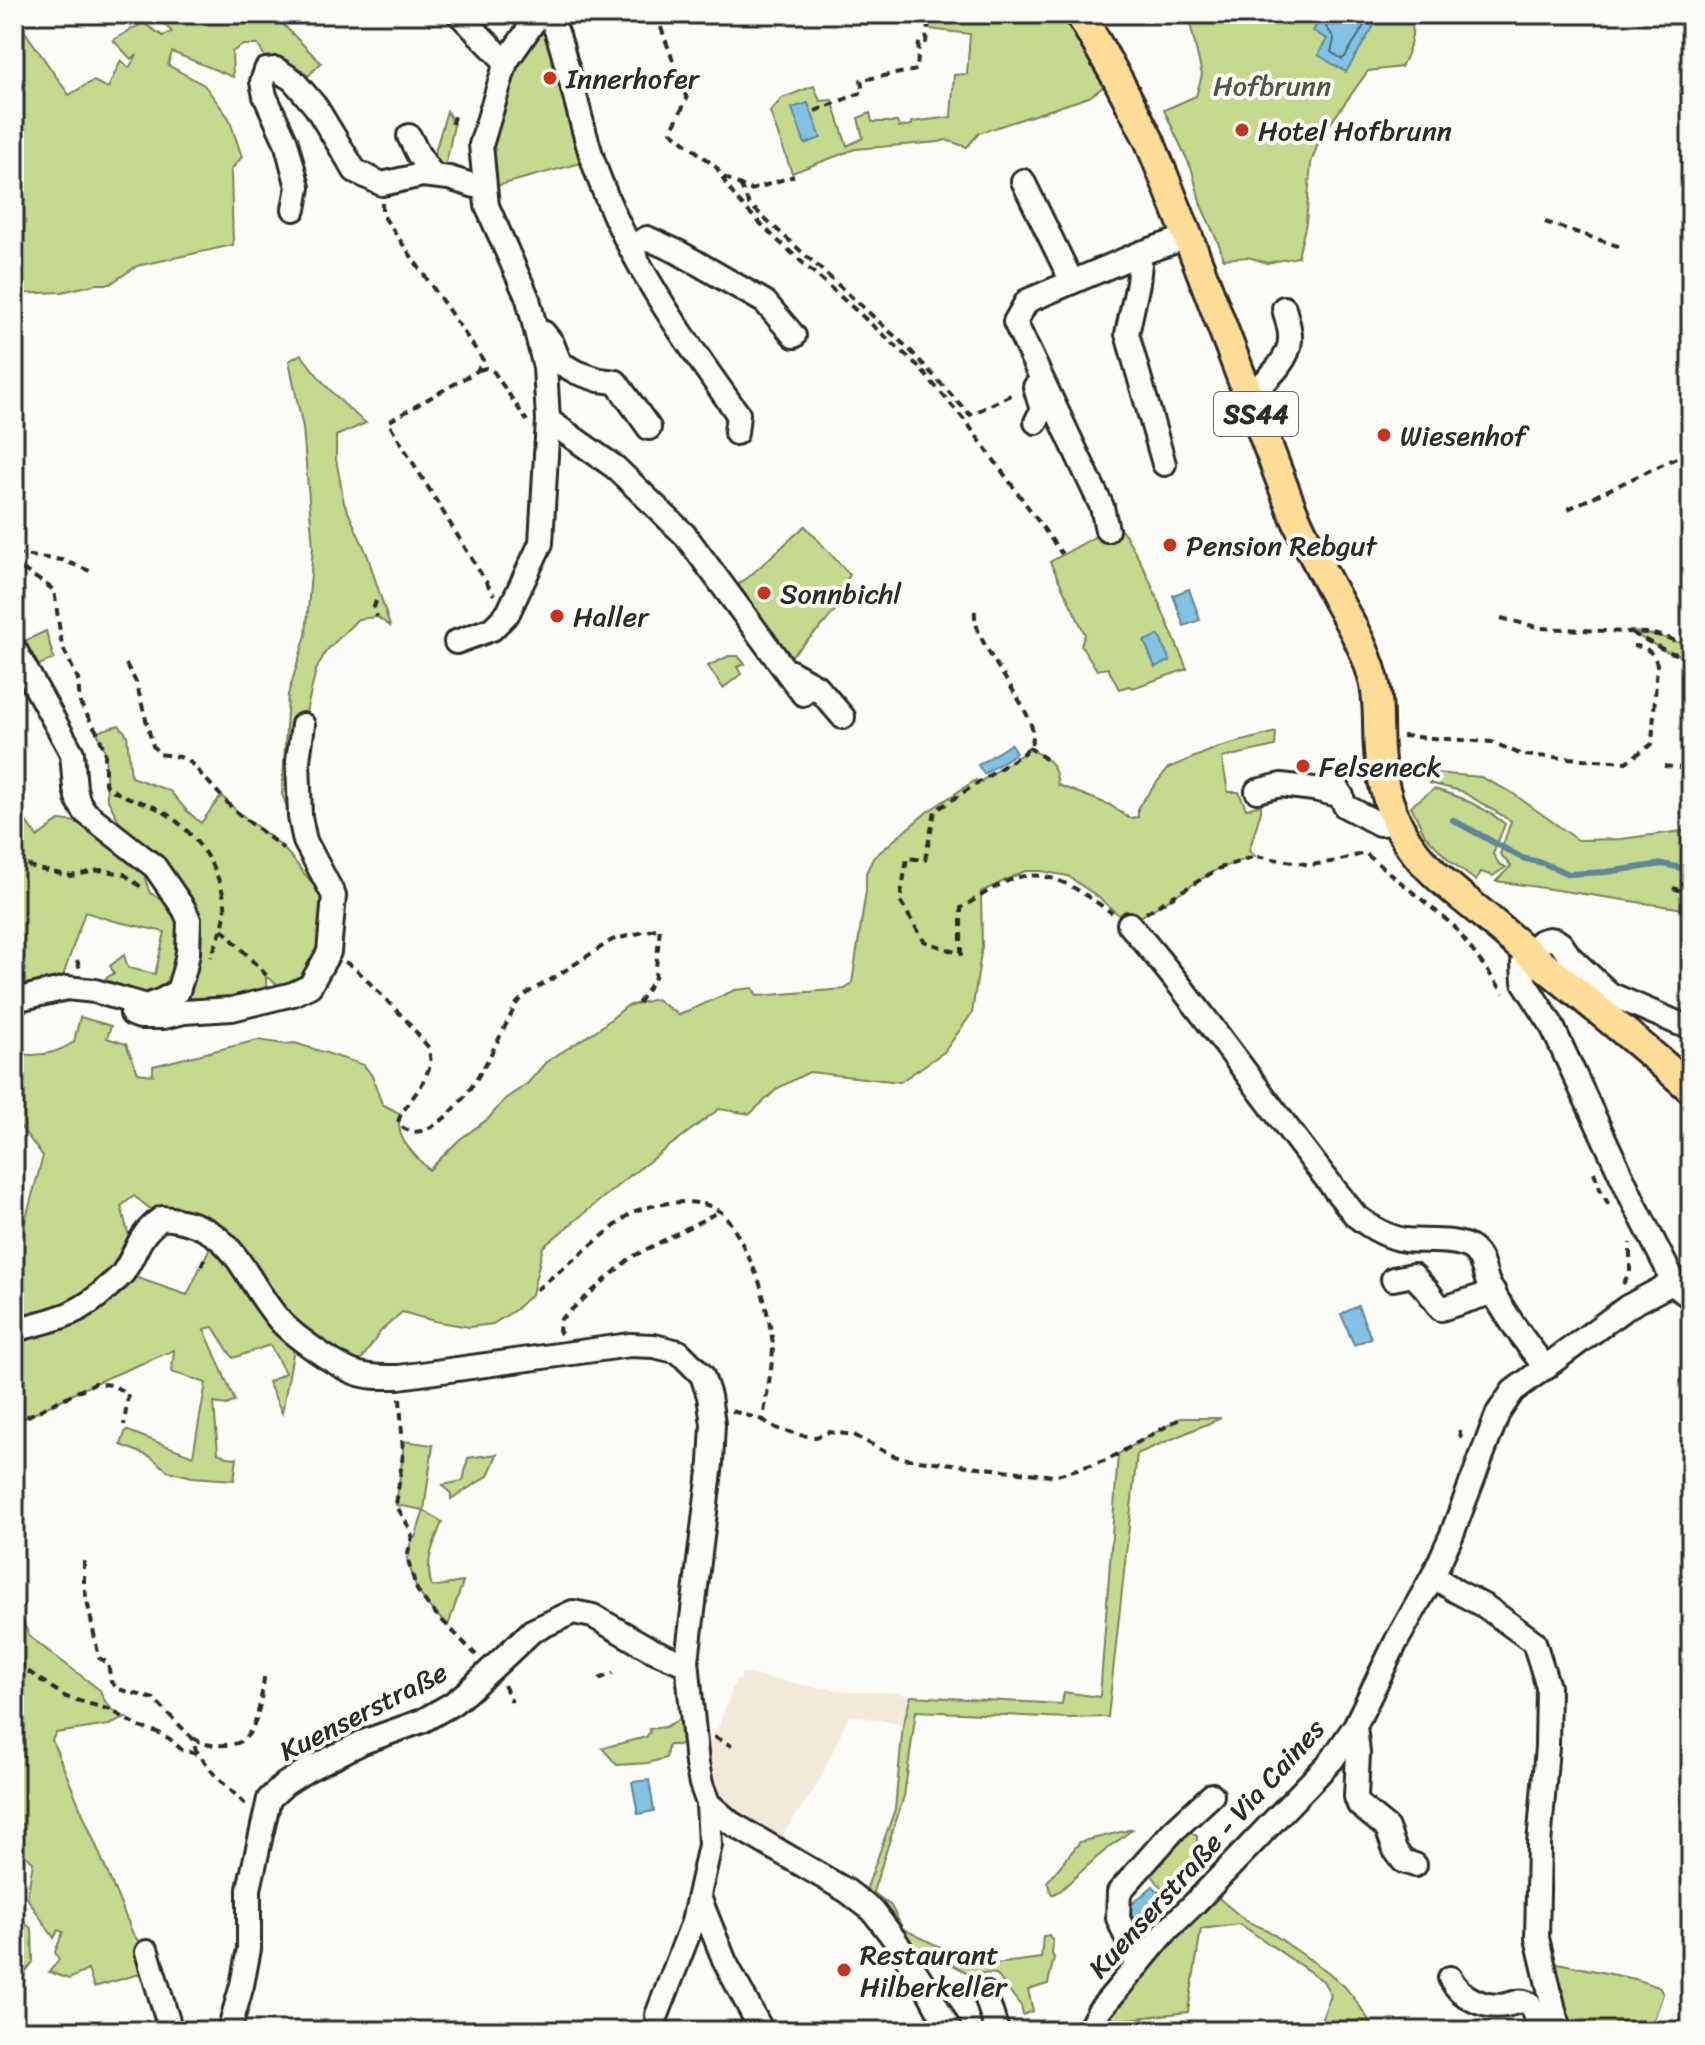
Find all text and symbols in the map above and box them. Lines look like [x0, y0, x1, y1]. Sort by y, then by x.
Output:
place label: Innerhofer [565, 54, 701, 103]
park label: Hofbrunn [1213, 61, 1331, 110]
marker: Innerhofer [541, 69, 559, 87]
place label: Hotel Hofbrunn [1258, 106, 1452, 155]
marker: Hotel Hofbrunn [1233, 121, 1251, 139]
road number: SS44 [1214, 392, 1298, 436]
place label: Wiesenhof [1400, 411, 1530, 460]
marker: Wiesenhof [1375, 426, 1393, 444]
place label: Pension Rebgut [1186, 521, 1378, 570]
marker: Pension Rebgut [1161, 536, 1179, 554]
place label: Sonnbichl [780, 569, 902, 618]
marker: Sonnbichl [755, 584, 773, 602]
place label: Haller [573, 592, 650, 641]
marker: Haller [548, 607, 566, 625]
place label: Felseneck [1319, 742, 1442, 791]
marker: Felseneck [1294, 757, 1312, 775]
street label: Kuenserstraße [270, 1648, 456, 1775]
street label: Kuenserstraße - Via Caines [1075, 1707, 1337, 1990]
place label: Restaurant Hilberkeller [860, 1930, 1008, 2011]
marker: Restaurant Hilberkeller [835, 1961, 853, 1979]

